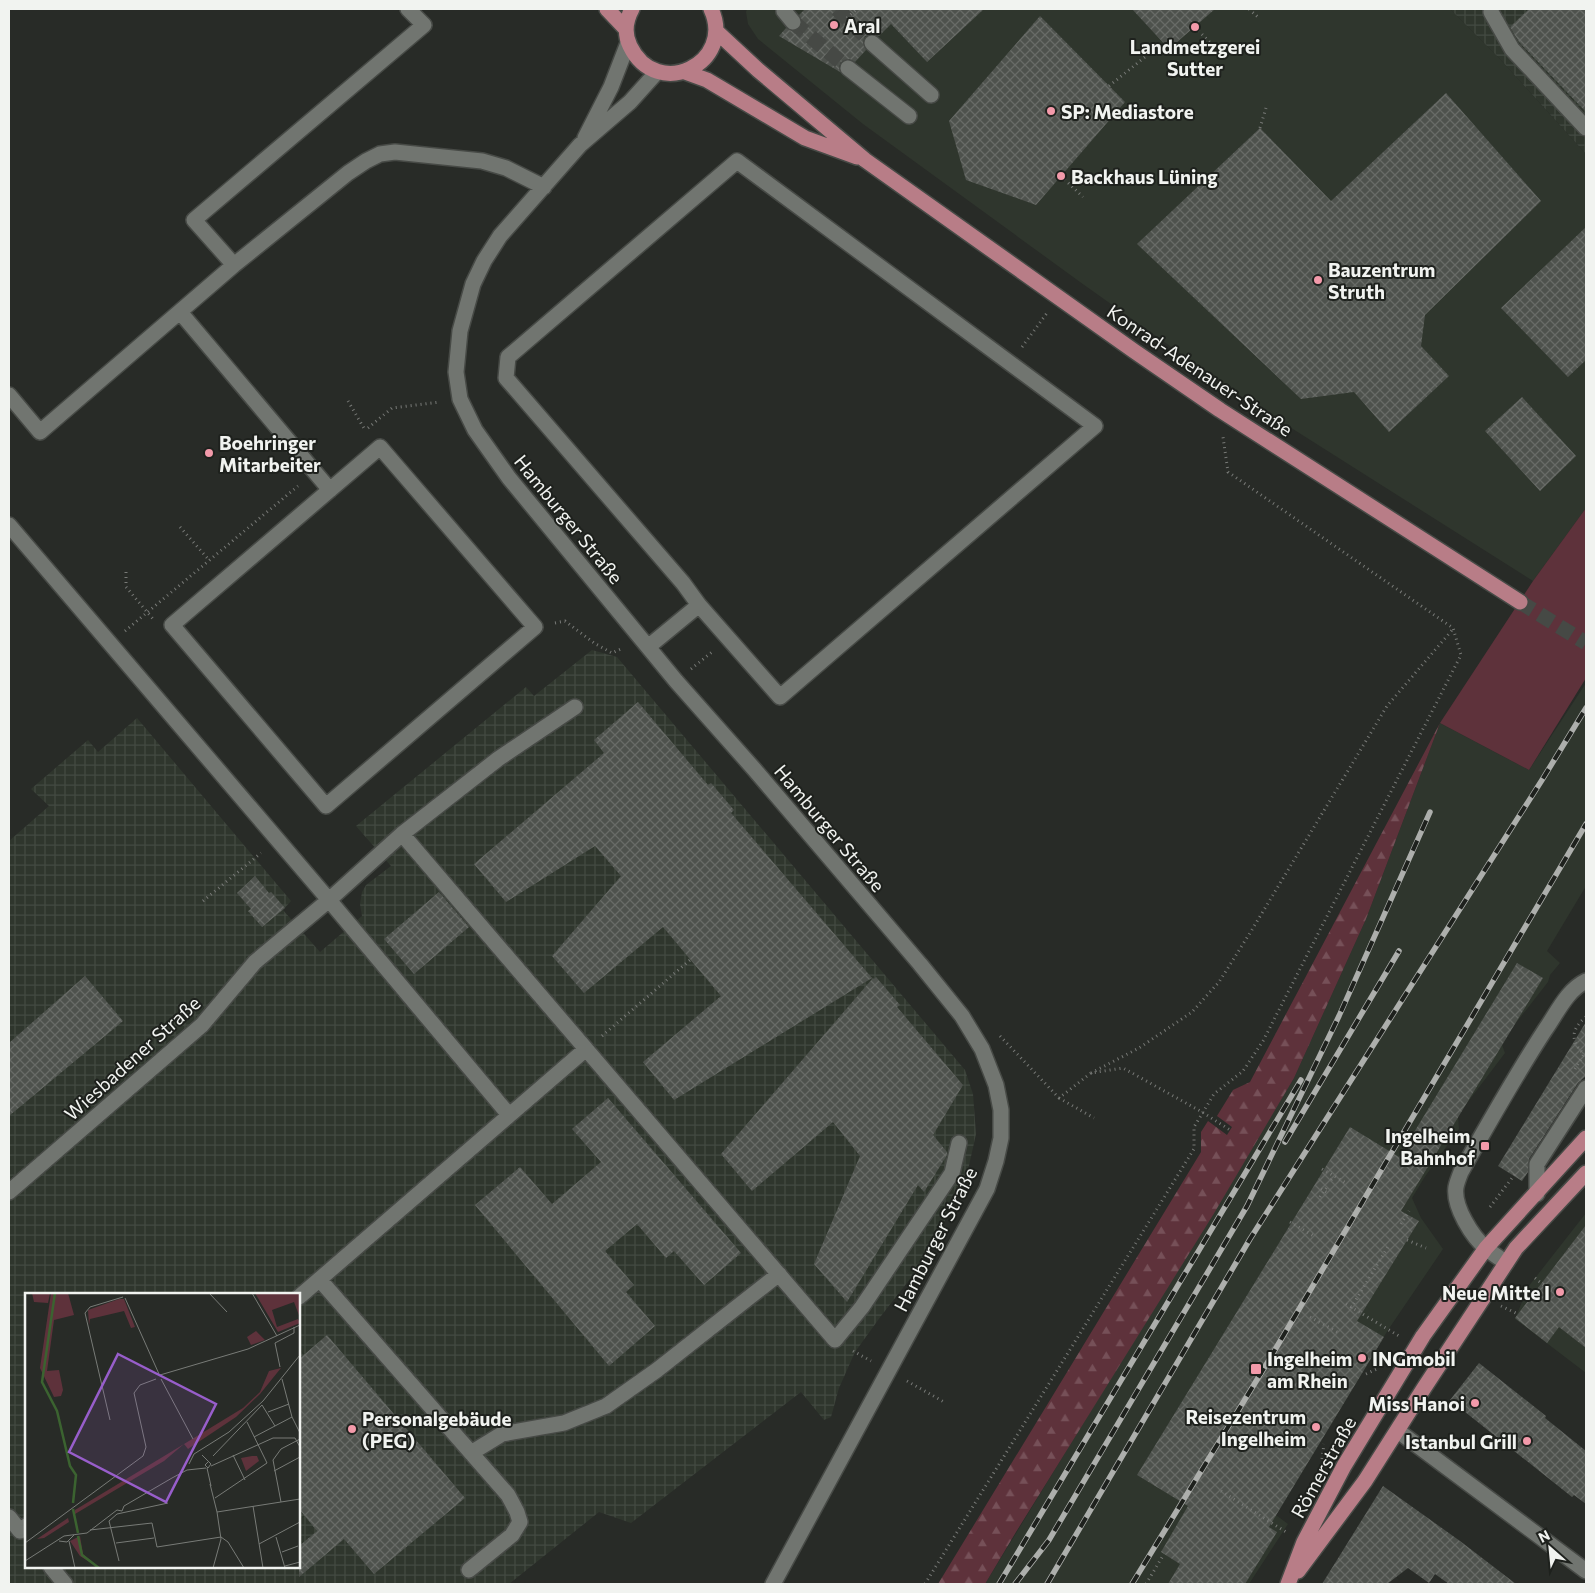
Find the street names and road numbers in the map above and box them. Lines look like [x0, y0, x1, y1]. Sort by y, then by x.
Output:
street label: Konrad-Adenauer-Straße [1103, 299, 1297, 441]
street label: Hamburger Straße [510, 450, 628, 588]
street label: Hamburger Straße [770, 760, 890, 896]
street label: Wiesbadener Straße [59, 991, 205, 1125]
street label: Hamburger Straße [889, 1163, 981, 1315]
street label: Römerstraße [1286, 1412, 1360, 1522]

